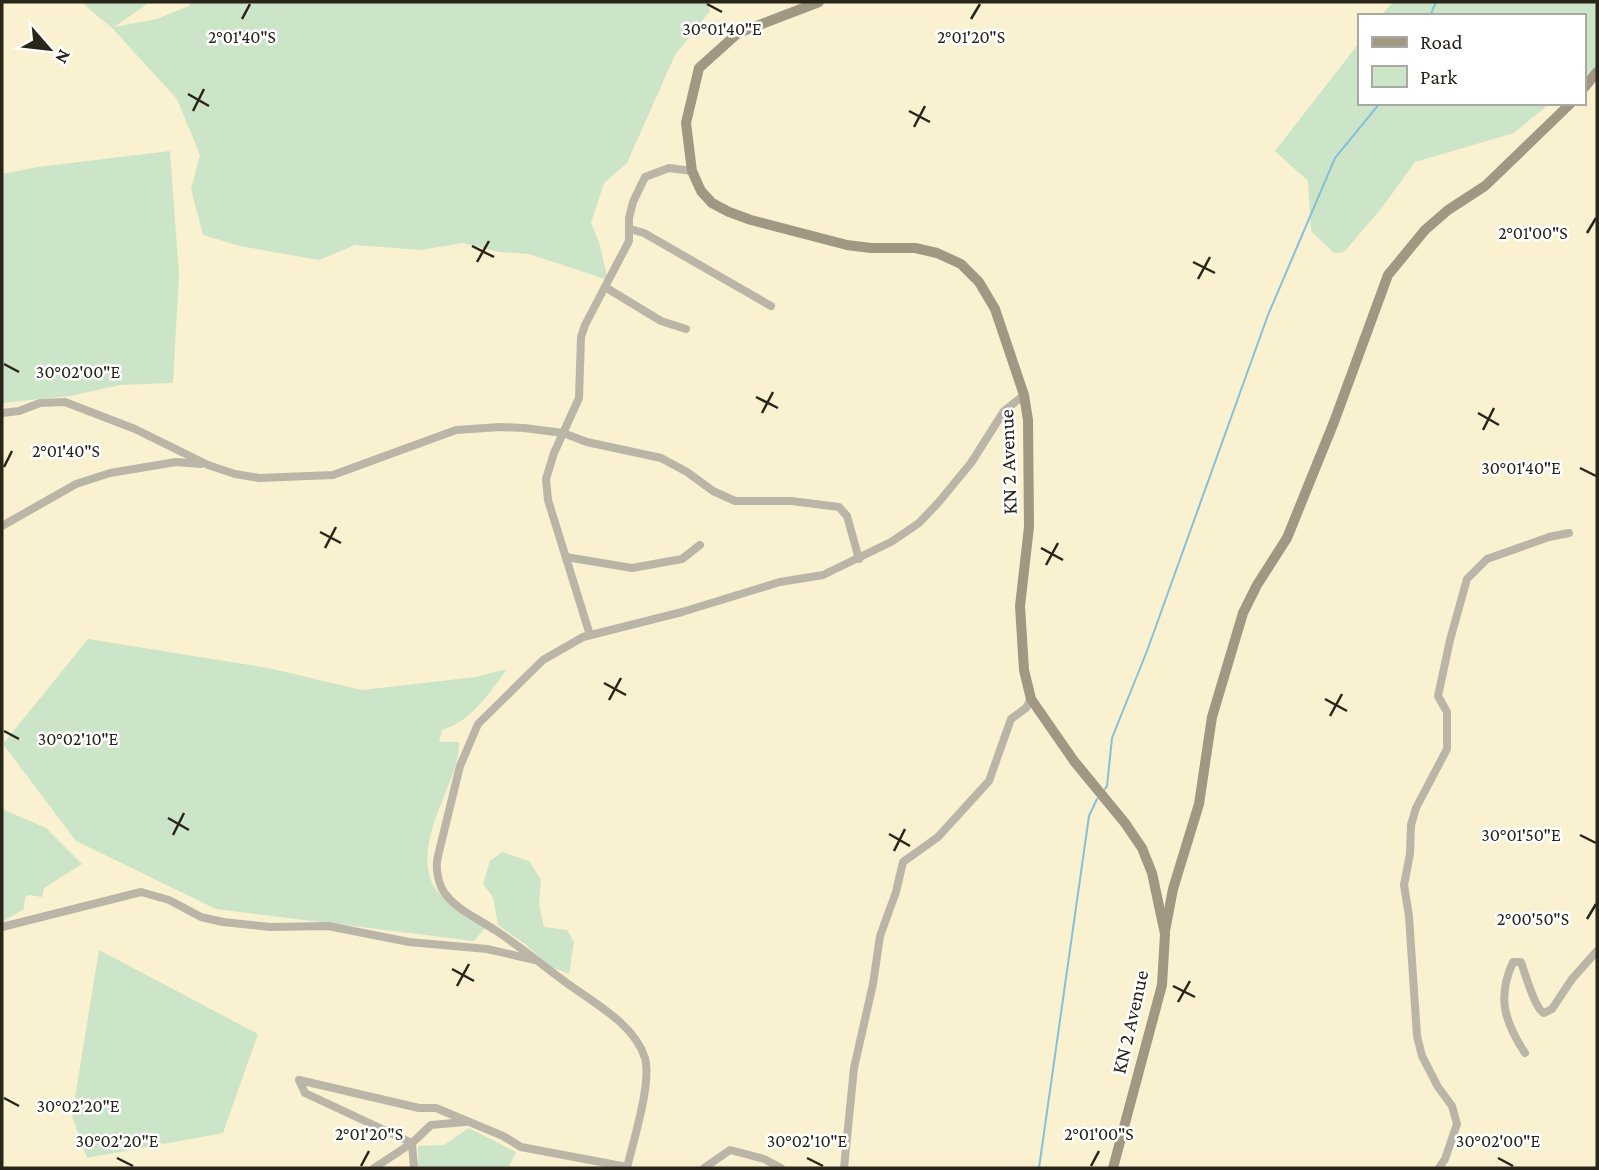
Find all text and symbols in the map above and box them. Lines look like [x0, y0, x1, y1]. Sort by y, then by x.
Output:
north arrow [14, 14, 84, 84]
legend [1358, 14, 1585, 105]
text: 30°01'40"E [682, 19, 762, 39]
text: 2°01'40"S [208, 27, 276, 47]
text: 2°01'20"S [937, 27, 1005, 47]
text: Road [1420, 30, 1463, 54]
text: N [51, 46, 76, 67]
text: Park [1420, 65, 1457, 89]
text: 2°01'00"S [1498, 223, 1568, 243]
text: 30°02'00"E [36, 362, 120, 382]
street label: KN 2 Avenue [994, 409, 1022, 515]
text: 2°01'40"S [32, 441, 100, 461]
text: 30°01'40"E [1481, 458, 1561, 478]
text: 30°02'10"E [38, 729, 119, 749]
text: 30°01'50"E [1481, 825, 1561, 845]
text: 2°00'50"S [1497, 909, 1569, 929]
street label: KN 2 Avenue [1106, 968, 1154, 1076]
text: 30°02'20"E [36, 1096, 120, 1116]
text: 2°01'20"S [335, 1124, 403, 1144]
text: 2°01'00"S [1064, 1124, 1134, 1144]
text: 30°02'20"E [75, 1131, 159, 1151]
text: 30°02'10"E [767, 1131, 848, 1151]
text: 30°02'00"E [1456, 1131, 1540, 1151]

